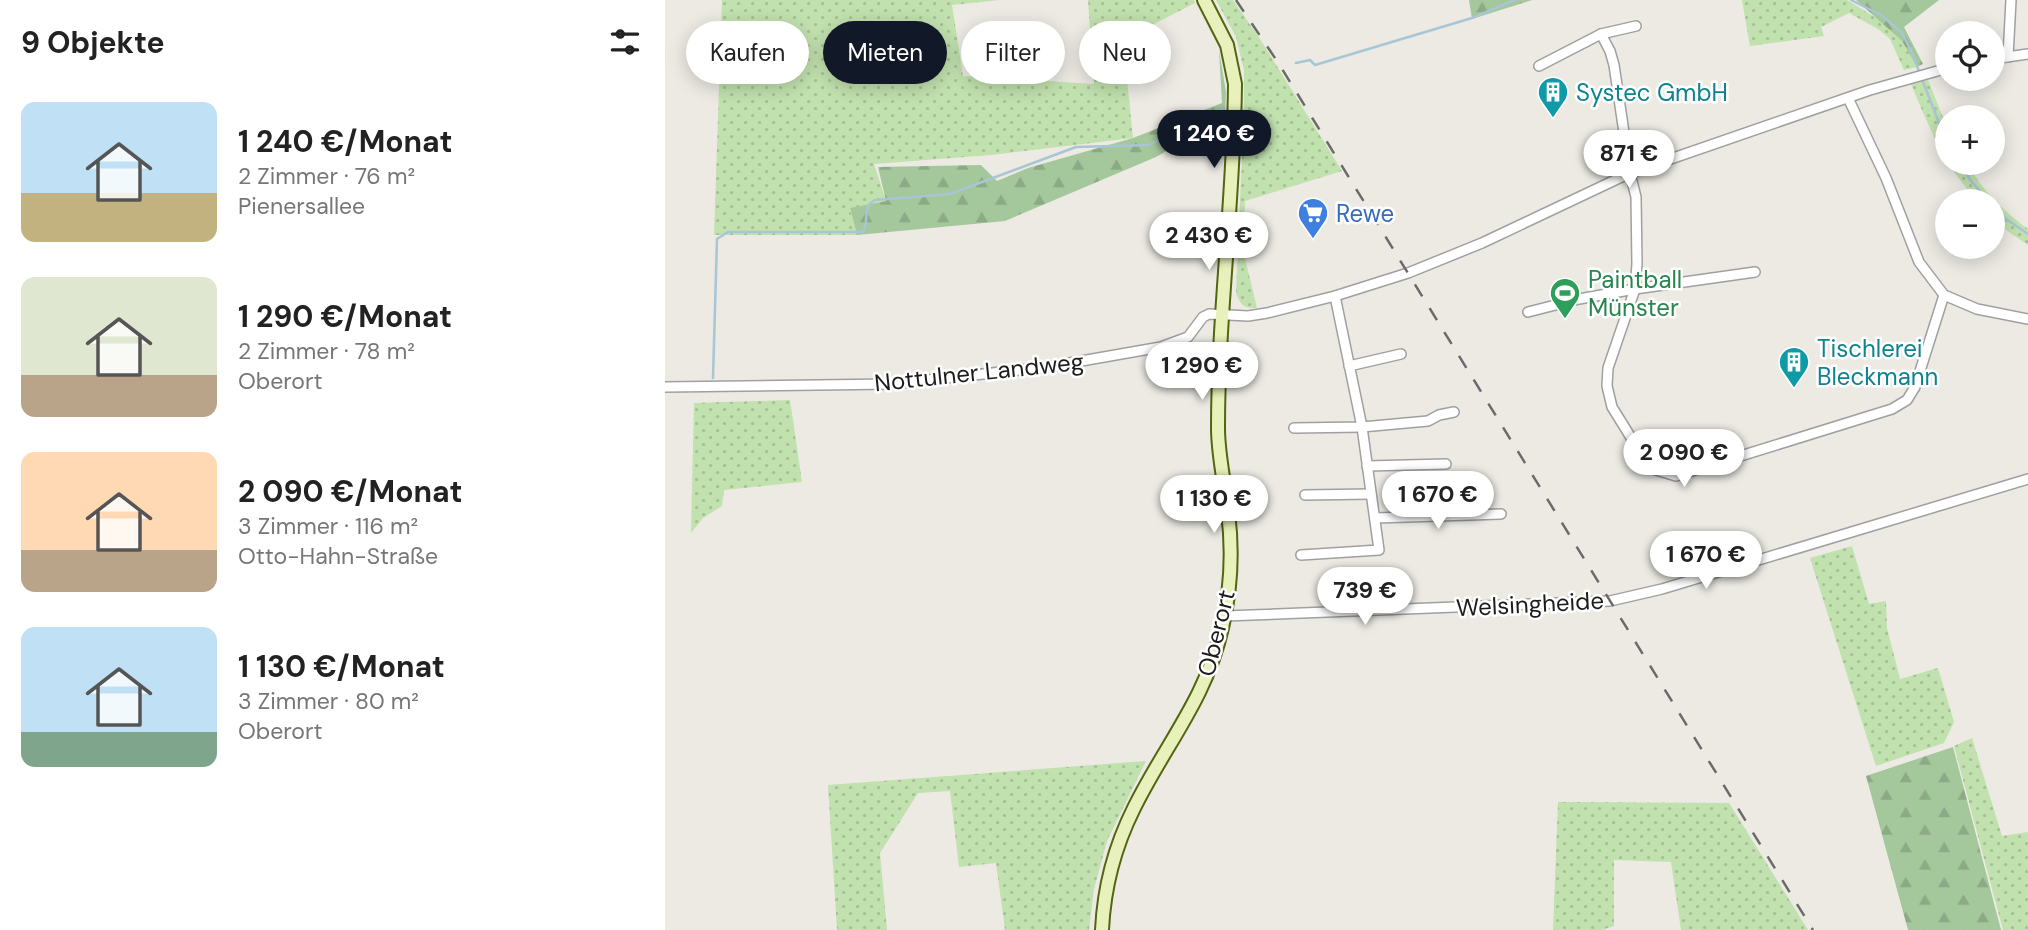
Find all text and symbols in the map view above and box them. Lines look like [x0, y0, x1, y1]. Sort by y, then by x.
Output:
chip: Kaufen [686, 21, 809, 84]
chip: Mieten [823, 21, 947, 84]
chip: Filter [961, 21, 1065, 84]
chip: Neu [1079, 21, 1171, 84]
map controls [1935, 21, 2005, 259]
button: locate [1935, 21, 2005, 91]
text: 9 Objekte [21, 23, 165, 62]
icon: filters [606, 23, 644, 61]
building icon: Systec GmbH [1536, 75, 1570, 119]
place label: Systec GmbH [1576, 77, 1728, 108]
button: + [1935, 105, 2005, 175]
pin: 1 240 € [1149, 110, 1279, 170]
text: 1 240 € [1173, 118, 1255, 148]
text: 1 240 €/Monat [238, 122, 452, 161]
icon: home [77, 130, 161, 214]
pin: 871 € [1580, 130, 1678, 190]
text: 871 € [1599, 138, 1659, 168]
text: 2 Zimmer · 76 m² [238, 161, 415, 191]
button: − [1935, 189, 2005, 259]
text: Pienersallee [238, 191, 365, 221]
supermarket icon: Rewe [1296, 196, 1330, 240]
place label: Rewe [1336, 198, 1394, 229]
pin: 2 430 € [1144, 212, 1274, 272]
text: 2 430 € [1165, 220, 1253, 250]
place label: Paintball Münster [1588, 264, 1682, 323]
sports icon: Paintball Münster [1548, 276, 1582, 320]
text: 1 290 €/Monat [238, 297, 452, 336]
icon: home [77, 305, 161, 389]
place label: Tischlerei Bleckmann [1817, 333, 1938, 392]
text: 2 Zimmer · 78 m² [238, 336, 415, 366]
pin: 1 290 € [1137, 342, 1267, 402]
building icon: Tischlerei Bleckmann [1777, 345, 1811, 389]
street label: Nottulner Landweg [873, 346, 1085, 398]
text: 1 290 € [1161, 350, 1243, 380]
text: Oberort [238, 366, 323, 396]
pin: 2 090 € [1619, 430, 1749, 489]
text: 2 090 € [1639, 437, 1729, 467]
text: 2 090 €/Monat [238, 472, 462, 511]
pin: 1 670 € [1373, 472, 1503, 531]
pin: 1 130 € [1149, 476, 1279, 535]
text: 1 670 € [1398, 479, 1478, 509]
icon: home [77, 480, 161, 564]
text: 1 130 € [1176, 483, 1252, 513]
text: 3 Zimmer · 116 m² [238, 511, 418, 541]
pin: 1 670 € [1641, 532, 1771, 591]
text: 1 670 € [1666, 539, 1746, 569]
text: Otto-Hahn-Straße [238, 541, 438, 571]
pin: 739 € [1316, 568, 1414, 627]
text: 739 € [1333, 575, 1397, 605]
street label: Welsingheide [1455, 585, 1605, 623]
street label: Oberort [1190, 586, 1242, 680]
text: 1 130 €/Monat [238, 647, 445, 686]
icon: home [77, 655, 161, 739]
text: 3 Zimmer · 80 m² [238, 686, 419, 716]
text: Oberort [238, 716, 323, 746]

